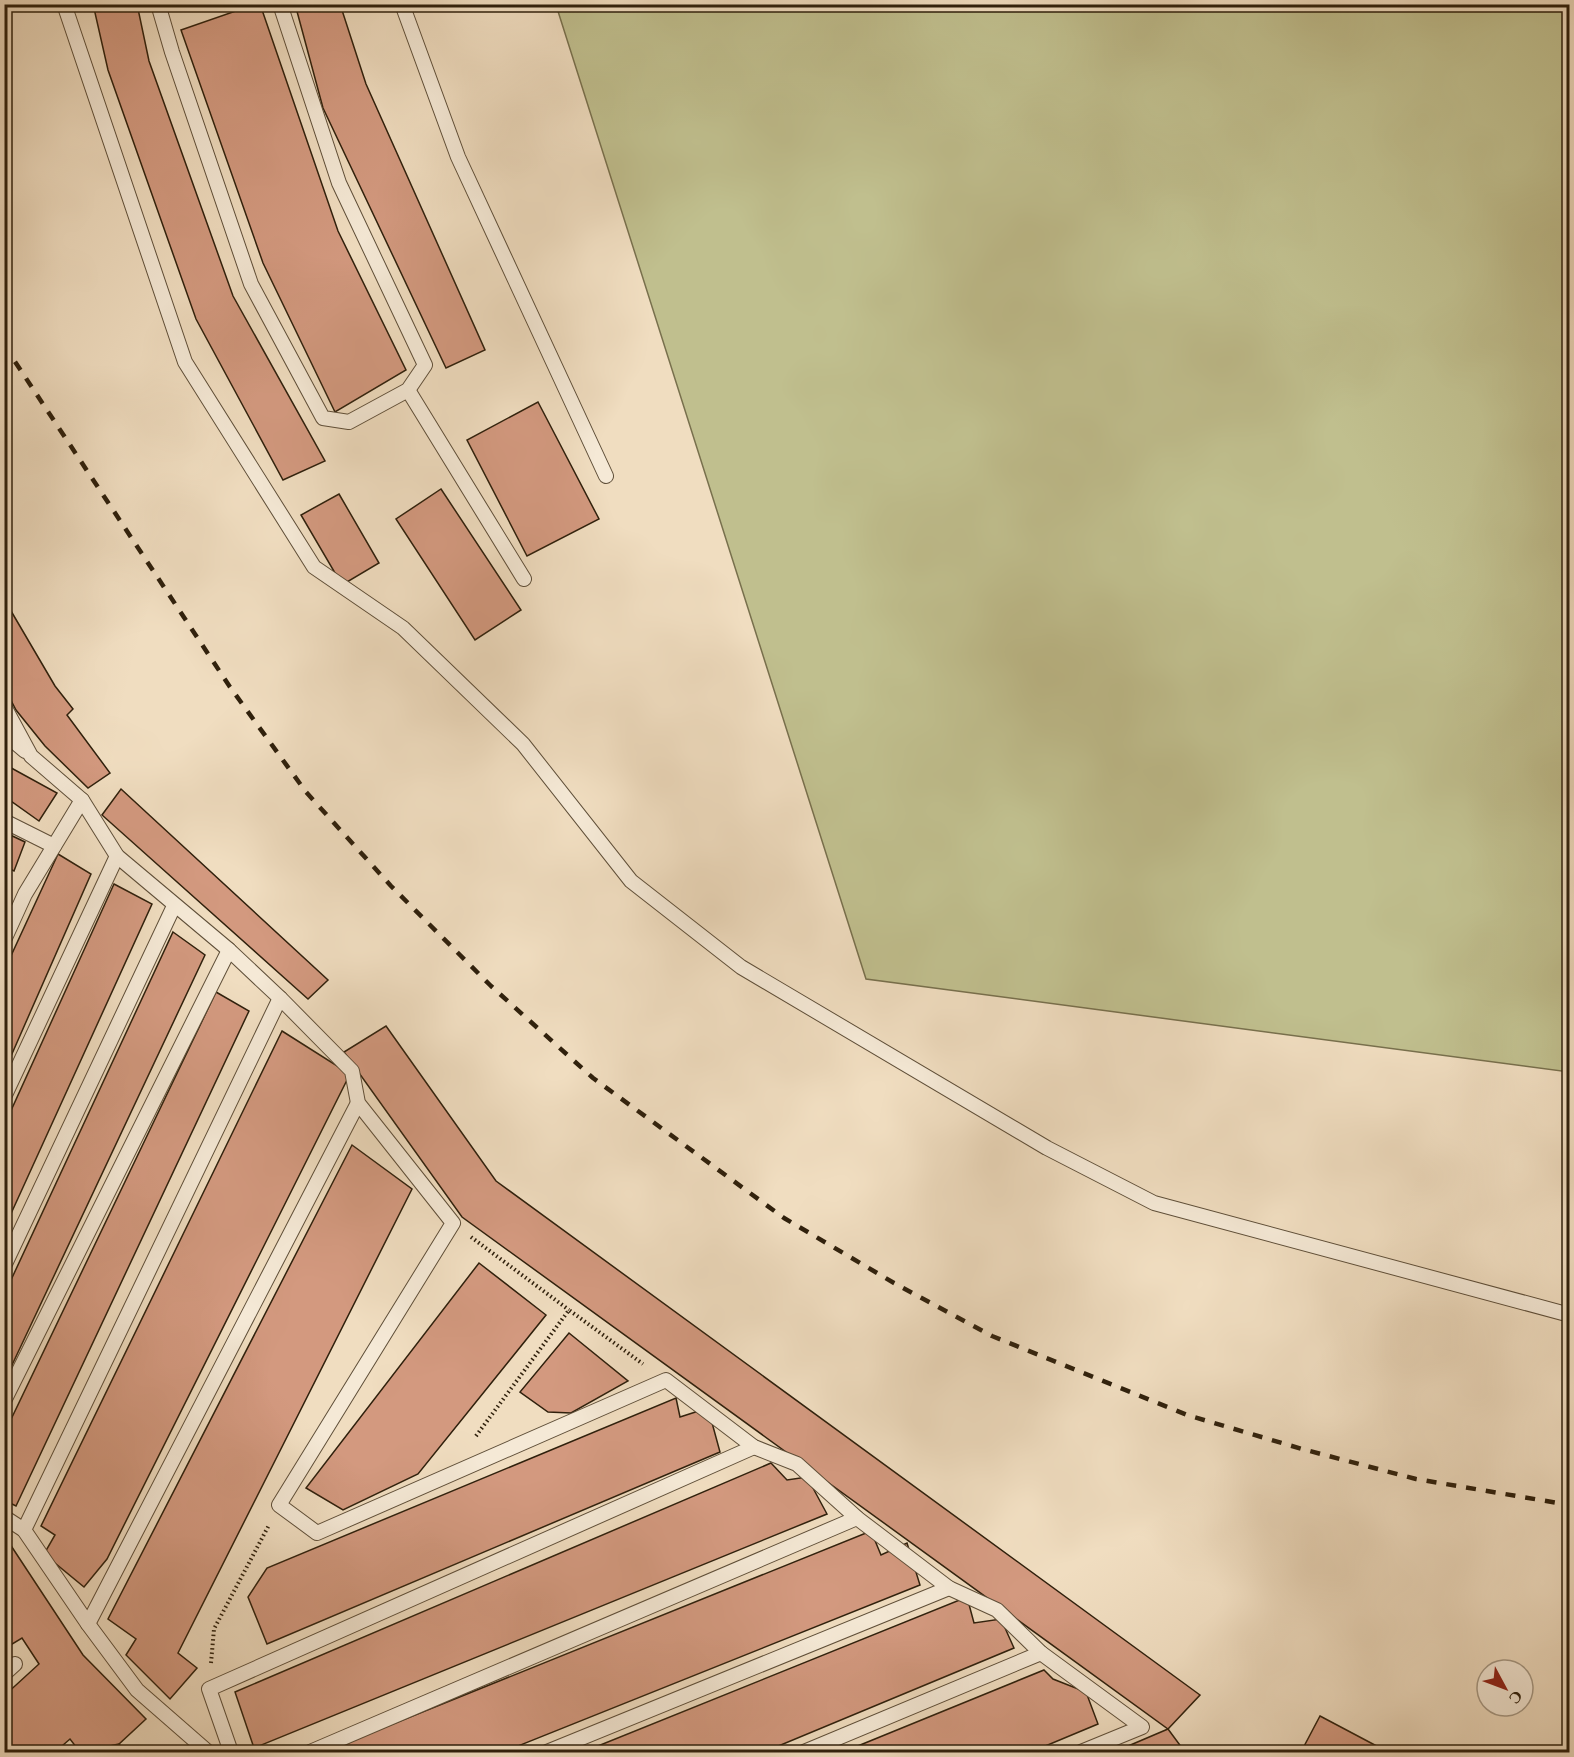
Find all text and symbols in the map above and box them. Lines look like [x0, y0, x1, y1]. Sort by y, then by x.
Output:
north arrow [1475, 1658, 1535, 1718]
text: С [1504, 1686, 1528, 1709]

